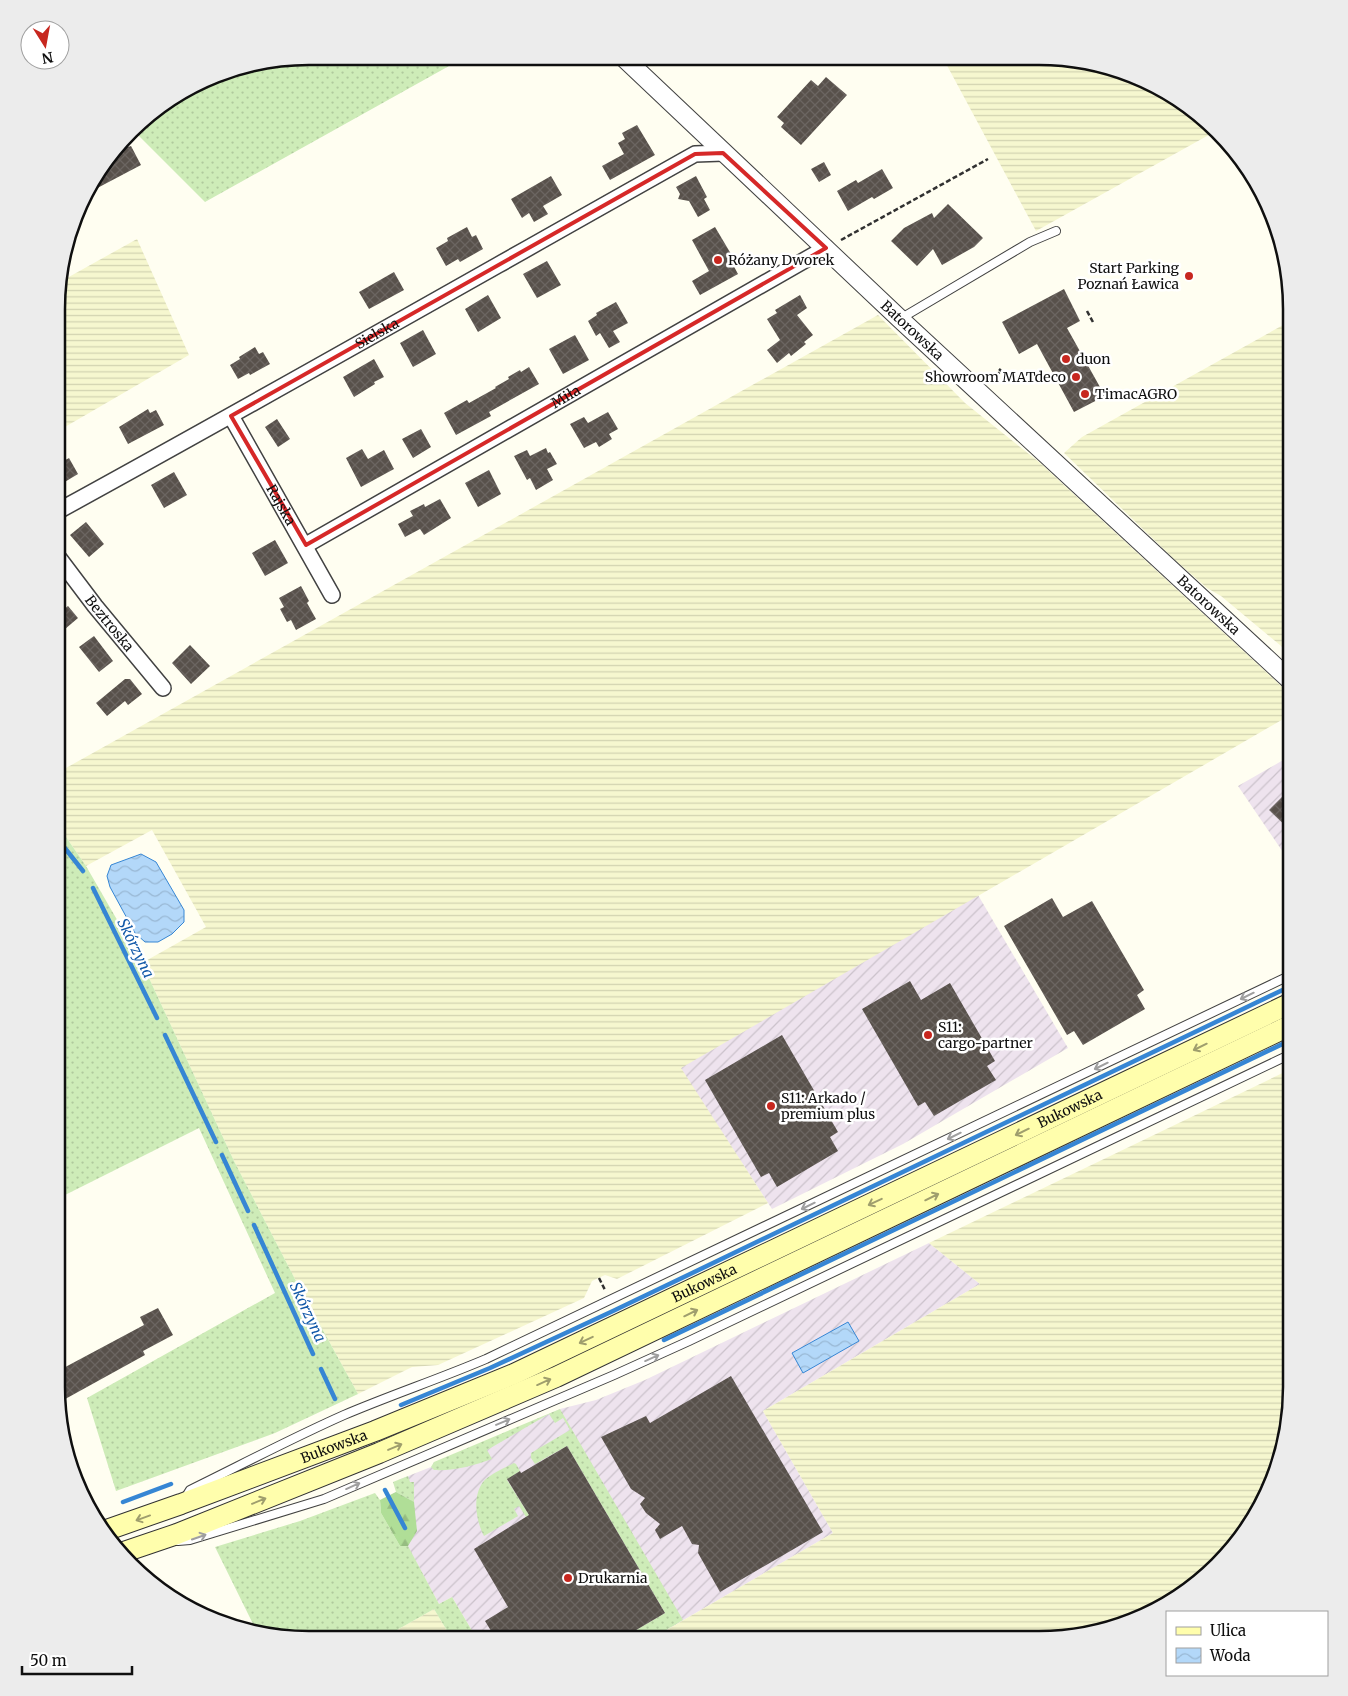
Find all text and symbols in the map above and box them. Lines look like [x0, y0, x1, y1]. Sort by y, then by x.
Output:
north arrow [20, 20, 70, 70]
text: N [40, 48, 55, 68]
place label: Różany Dworek [728, 251, 834, 269]
marker: Różany Dworek [712, 254, 724, 266]
place label: Start Parking Poznań Ławica [1078, 259, 1180, 293]
marker: Start Parking Poznań Ławica [1183, 270, 1195, 282]
street label: Batorowska [877, 297, 948, 364]
street label: Sielska [352, 314, 402, 353]
place label: duon [1076, 350, 1111, 368]
marker: duon [1060, 353, 1072, 365]
place label: Showroom MATdeco [925, 368, 1066, 386]
marker: Showroom MATdeco [1070, 371, 1082, 383]
street label: Miła [548, 381, 584, 412]
place label: TimacAGRO [1095, 385, 1177, 403]
marker: TimacAGRO [1079, 388, 1091, 400]
street label: Rajska [262, 481, 300, 529]
street label: Batorowska [1173, 571, 1244, 639]
street label: Beztroska [81, 592, 138, 656]
water label: Skórzyna [113, 915, 159, 981]
one-way arrow [1240, 991, 1255, 1001]
place label: S11: cargo-partner [938, 1018, 1033, 1052]
marker: S11: cargo-partner [922, 1029, 934, 1041]
one-way arrow [1193, 1043, 1208, 1052]
one-way arrow [1094, 1062, 1109, 1071]
street label: Bukowska [1034, 1085, 1106, 1132]
place label: S11: Arkado / premium plus [781, 1089, 875, 1123]
marker: S11: Arkado / premium plus [765, 1100, 777, 1112]
one-way arrow [1015, 1128, 1030, 1137]
one-way arrow [947, 1132, 962, 1141]
one-way arrow [924, 1192, 939, 1201]
one-way arrow [868, 1198, 883, 1208]
one-way arrow [800, 1201, 815, 1211]
street label: Bukowska [669, 1260, 740, 1306]
water label: Skórzyna [286, 1279, 330, 1345]
one-way arrow [683, 1308, 698, 1317]
one-way arrow [579, 1335, 594, 1345]
one-way arrow [644, 1353, 659, 1363]
one-way arrow [536, 1377, 551, 1387]
one-way arrow [495, 1416, 510, 1426]
street label: Bukowska [298, 1426, 370, 1467]
one-way arrow [387, 1441, 402, 1451]
one-way arrow [345, 1480, 360, 1490]
one-way arrow [251, 1496, 266, 1506]
one-way arrow [135, 1514, 151, 1523]
one-way arrow [191, 1532, 207, 1541]
place label: Drukarnia [578, 1569, 648, 1587]
marker: Drukarnia [562, 1572, 574, 1584]
legend [1166, 1611, 1328, 1676]
text: Ulica [1210, 1621, 1246, 1640]
scale bar [22, 1644, 132, 1676]
text: Woda [1209, 1646, 1251, 1665]
text: 50 m [30, 1651, 67, 1670]

